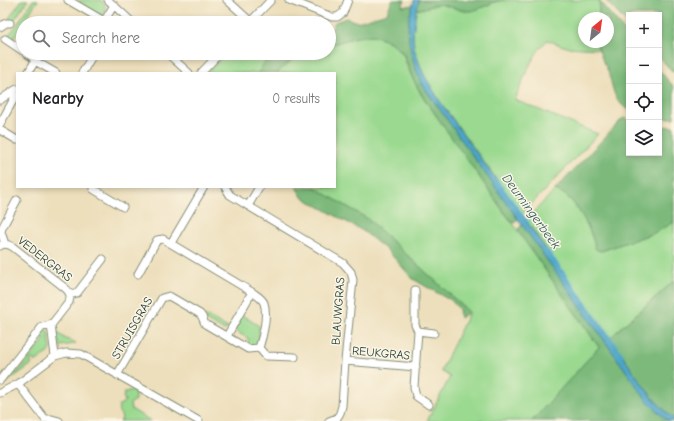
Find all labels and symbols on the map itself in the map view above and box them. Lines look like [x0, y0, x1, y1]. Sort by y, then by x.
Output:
north arrow [578, 12, 614, 48]
water label: Deurningerbeek [499, 171, 564, 252]
street label: VEDERGRAS [15, 233, 75, 285]
street label: BLAUWGRAS [329, 276, 347, 345]
street label: STRUISGRAS [109, 294, 155, 361]
street label: REUKGRAS [351, 343, 411, 363]

